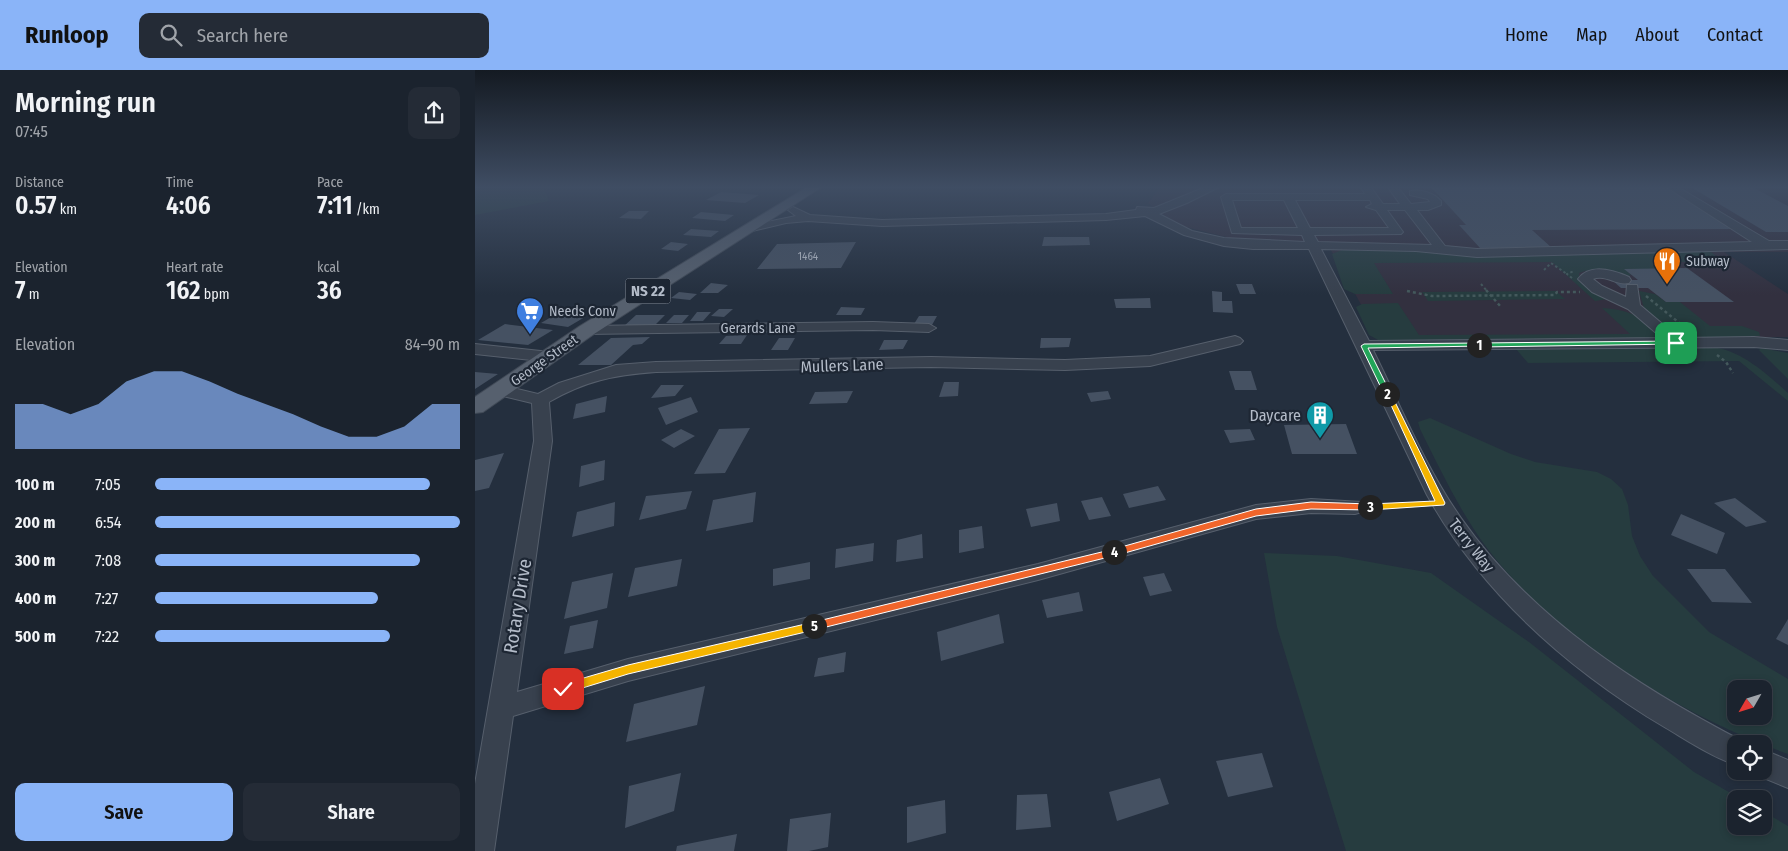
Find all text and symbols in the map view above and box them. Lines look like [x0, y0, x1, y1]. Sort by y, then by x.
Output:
search box [139, 13, 489, 58]
text: Runloop [25, 21, 109, 49]
icon: search [157, 21, 185, 49]
text: Search here [197, 24, 288, 47]
text: Home [1505, 24, 1548, 46]
text: Map [1576, 24, 1607, 46]
text: About [1635, 24, 1679, 46]
text: Contact [1707, 24, 1763, 46]
text: Morning run [15, 86, 156, 119]
button: share [408, 87, 460, 139]
text: 07:45 [15, 122, 48, 141]
text: Distance [15, 174, 64, 191]
text: Time [166, 174, 194, 191]
text: Pace [317, 174, 343, 191]
text: 0.57 [15, 191, 56, 221]
text: 4:06 [166, 191, 211, 221]
text: 7:11 [317, 191, 353, 221]
text: km [56, 201, 77, 218]
text: /km [353, 201, 380, 218]
restaurant icon: Subway [1652, 246, 1682, 285]
house number: 1464 [798, 250, 819, 263]
place label: Subway [1686, 253, 1730, 270]
text: Elevation [15, 259, 68, 276]
text: Heart rate [166, 259, 223, 276]
text: kcal [317, 259, 340, 276]
text: 7 [15, 276, 26, 306]
text: 162 [166, 276, 201, 306]
text: 36 [317, 276, 342, 306]
road number: NS 22 [625, 278, 671, 304]
text: m [26, 286, 40, 303]
text: bpm [201, 286, 230, 303]
supermarket icon: Needs Conv [515, 296, 545, 335]
place label: Needs Conv [549, 303, 617, 320]
street label: Gerards Lane [721, 320, 795, 337]
pin [1655, 322, 1697, 364]
icon: arrive [1662, 329, 1690, 357]
street label: George Street [507, 331, 581, 390]
pin: 1 [1467, 332, 1491, 358]
text: Elevation [15, 335, 75, 354]
text: 84–90 m [405, 335, 460, 354]
text: 1 [1477, 337, 1482, 354]
street label: Mullers Lane [800, 355, 884, 376]
pin: 2 [1375, 382, 1399, 406]
text: 2 [1384, 386, 1391, 403]
building icon: Daycare [1305, 400, 1335, 439]
place label: Daycare [1250, 406, 1301, 425]
text: 100 m [15, 475, 55, 494]
text: 7:05 [95, 475, 121, 494]
pin: 3 [1357, 494, 1383, 520]
text: 3 [1367, 499, 1374, 516]
text: 200 m [15, 513, 55, 532]
text: 6:54 [95, 513, 121, 532]
street label: Terry Way [1445, 515, 1499, 577]
pin: 4 [1101, 540, 1127, 564]
text: 4 [1111, 544, 1118, 561]
text: 300 m [15, 551, 56, 570]
text: 7:08 [95, 551, 121, 570]
street label: Rotary Drive [499, 557, 536, 655]
text: 400 m [15, 589, 56, 608]
text: 7:27 [95, 589, 118, 608]
pin: 5 [801, 614, 827, 638]
text: 5 [811, 618, 818, 635]
text: 500 m [15, 627, 56, 646]
text: 7:22 [95, 627, 119, 646]
pin [542, 668, 584, 710]
icon: check [549, 675, 577, 703]
north arrow [1727, 680, 1773, 725]
map controls [1727, 680, 1772, 835]
button: locate [1727, 735, 1772, 780]
button: Save [15, 783, 233, 841]
button: Share [243, 783, 460, 841]
button: layers [1727, 790, 1772, 835]

